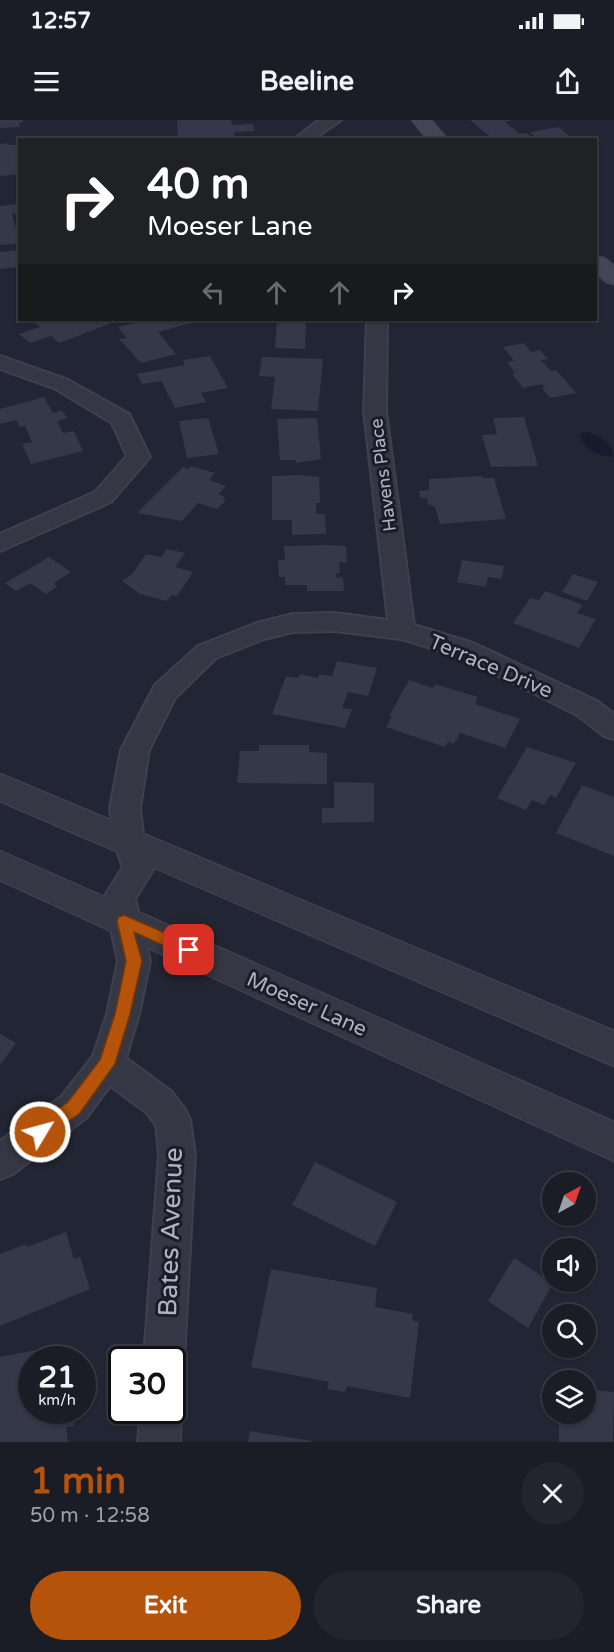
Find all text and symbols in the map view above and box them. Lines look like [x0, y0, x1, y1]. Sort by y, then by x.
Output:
text: 12:57 [30, 8, 91, 34]
icon: menu [30, 65, 63, 98]
text: Beeline [260, 65, 354, 98]
icon: share [551, 65, 584, 98]
text: 40 m [147, 159, 249, 210]
icon: right [48, 162, 126, 240]
text: Moeser Lane [147, 210, 312, 243]
icon: left [197, 276, 230, 309]
icon: ahead [260, 276, 293, 309]
icon: ahead [323, 276, 356, 309]
icon: right [386, 276, 419, 309]
street label: Havens Place [365, 417, 401, 533]
street label: Terrace Drive [425, 629, 556, 704]
pin [163, 924, 214, 975]
icon: arrive [172, 933, 205, 966]
street label: Moeser Lane [243, 967, 371, 1042]
position arrow [8, 1100, 72, 1164]
street label: Bates Avenue [152, 1147, 189, 1317]
north arrow [542, 1172, 596, 1226]
map controls [542, 1172, 596, 1424]
button: sound [542, 1238, 596, 1292]
button: search [542, 1304, 596, 1358]
speed limit sign: 30 [108, 1346, 186, 1424]
text: 21 [38, 1359, 76, 1396]
button: layers [542, 1370, 596, 1424]
text: km/h [38, 1391, 76, 1409]
text: 1 min [30, 1460, 126, 1503]
button: close [521, 1462, 584, 1525]
text: 50 m · 12:58 [30, 1504, 150, 1528]
button: Exit [30, 1571, 301, 1640]
button: Share [313, 1571, 584, 1640]

